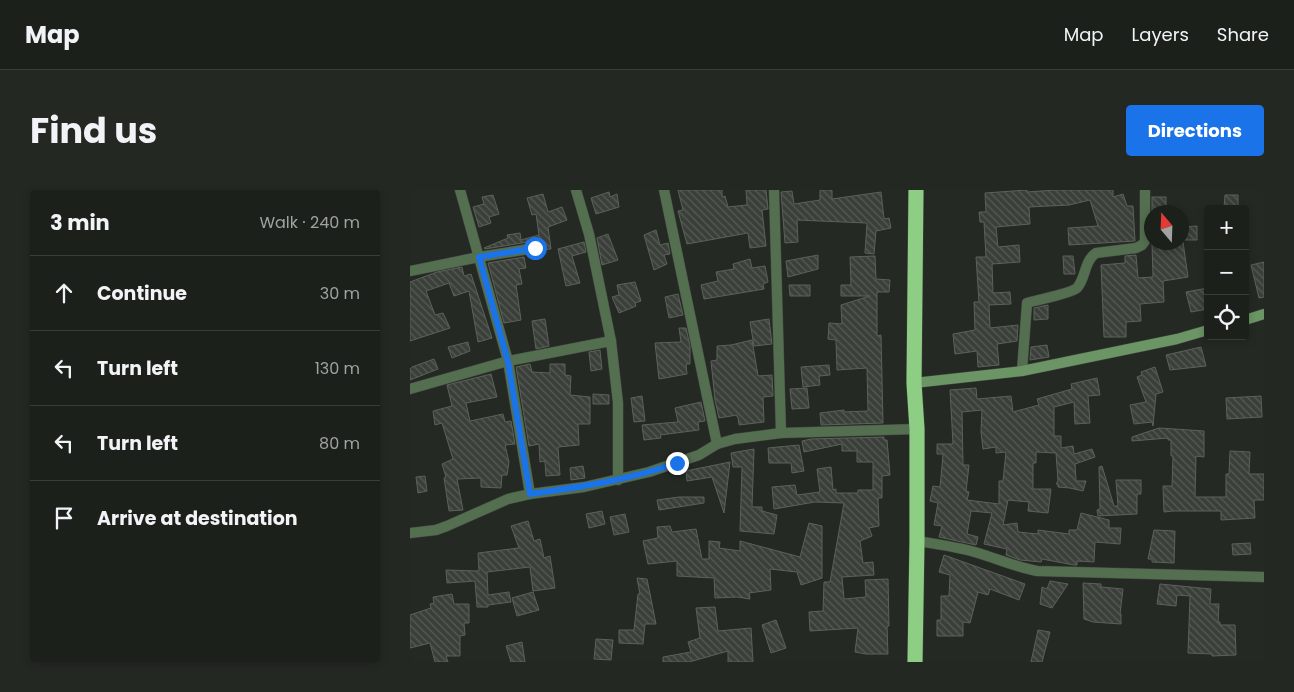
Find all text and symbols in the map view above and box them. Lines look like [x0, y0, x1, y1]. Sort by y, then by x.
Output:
text: Map [25, 18, 80, 51]
text: Map [1064, 22, 1104, 47]
text: Layers [1132, 22, 1189, 47]
text: Share [1217, 22, 1269, 47]
button: Directions [1126, 105, 1264, 156]
text: Find us [30, 106, 157, 155]
north arrow [1144, 205, 1189, 250]
map controls [1204, 205, 1249, 340]
button: + [1204, 205, 1249, 250]
text: 3 min [50, 208, 110, 237]
text: Walk · 240 m [259, 211, 360, 234]
route start [524, 237, 547, 260]
button: − [1204, 250, 1249, 295]
icon: ahead [50, 279, 78, 307]
text: Continue [97, 280, 187, 307]
text: 30 m [320, 282, 360, 305]
button: locate [1204, 295, 1249, 340]
icon: left [50, 354, 78, 382]
text: Turn left [97, 355, 178, 382]
text: 130 m [315, 357, 360, 380]
icon: left [50, 429, 78, 457]
text: Turn left [97, 430, 178, 457]
text: 80 m [319, 432, 360, 455]
route end [666, 452, 689, 475]
icon: arrive [50, 504, 78, 532]
text: Arrive at destination [97, 505, 298, 532]

